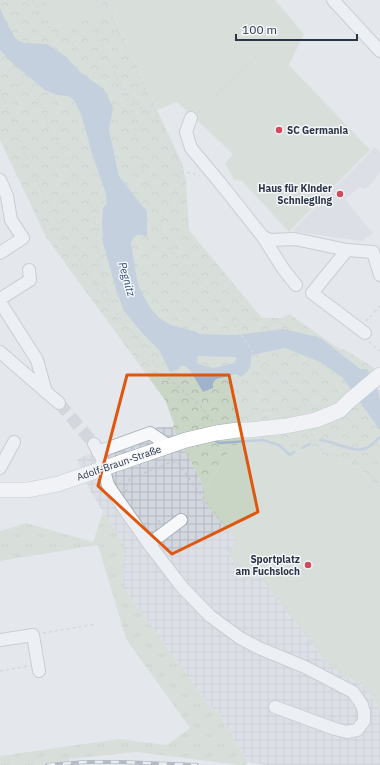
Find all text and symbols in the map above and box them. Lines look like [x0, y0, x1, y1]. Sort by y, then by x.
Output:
scale bar [236, 16, 357, 42]
text: 100 m [242, 22, 277, 37]
place label: SC Germania [287, 124, 348, 137]
marker: SC Germania [274, 125, 284, 135]
place label: Haus für Kinder Schniegling [258, 182, 332, 207]
marker: Haus für Kinder Schniegling [335, 189, 345, 199]
water label: Pegnitz [115, 260, 139, 299]
street label: Adolf-Braun-Straße [75, 442, 163, 484]
place label: Sportplatz am Fuchsloch [235, 553, 300, 578]
marker: Sportplatz am Fuchsloch [303, 560, 313, 570]

